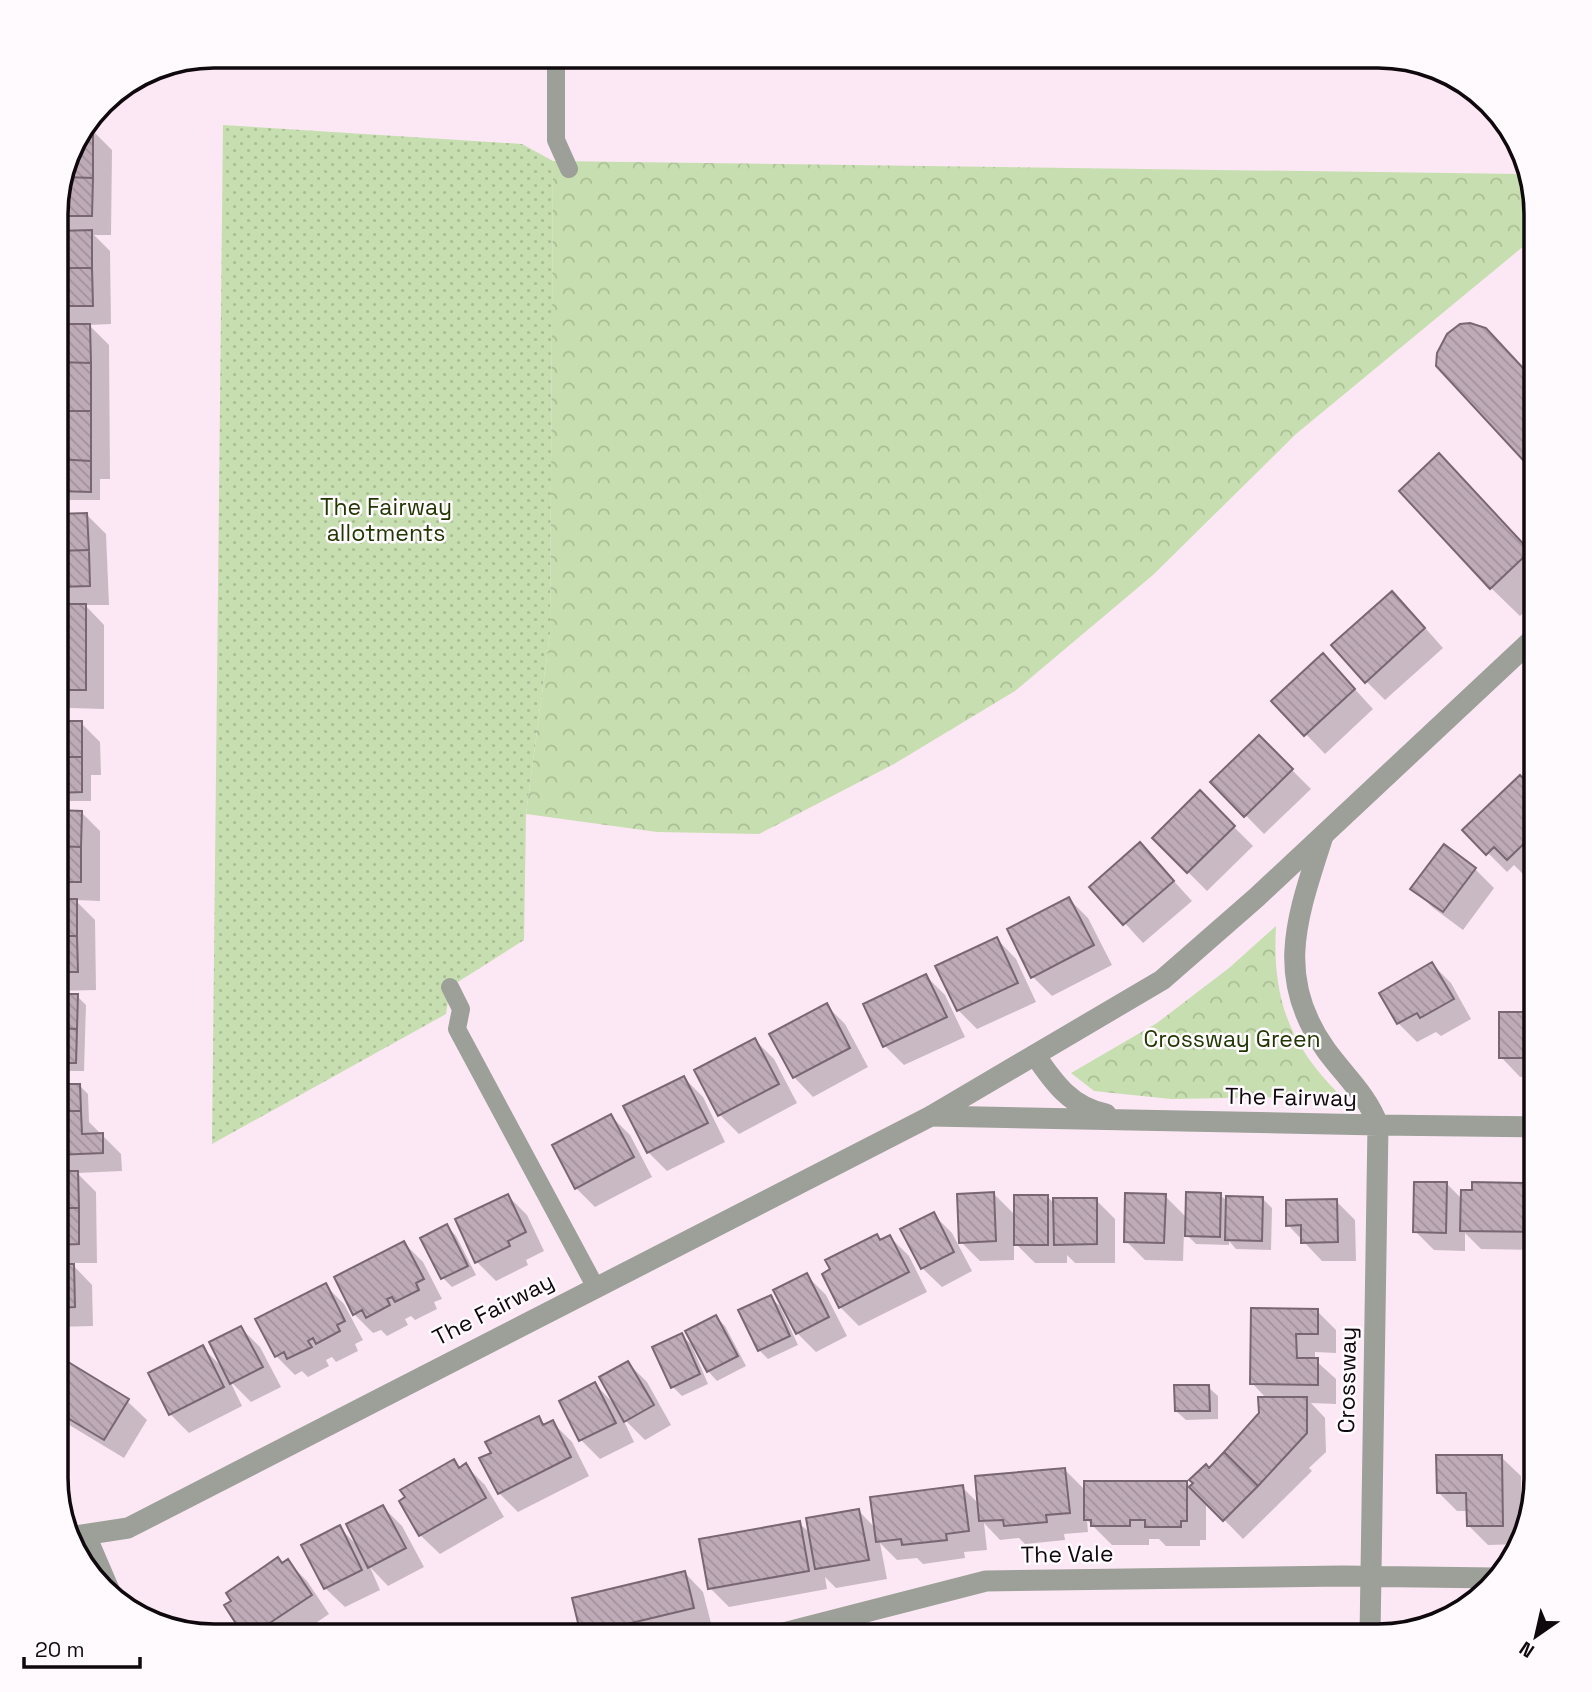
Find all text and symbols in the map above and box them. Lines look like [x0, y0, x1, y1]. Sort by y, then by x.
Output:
park label: The Fairway allotments [320, 492, 452, 548]
park label: Crossway Green [1143, 1024, 1321, 1054]
street label: The Fairway [1225, 1081, 1357, 1113]
street label: The Fairway [427, 1266, 559, 1352]
street label: Crossway [1331, 1326, 1363, 1434]
street label: The Vale [1020, 1538, 1114, 1570]
north arrow [1501, 1601, 1571, 1671]
scale bar [24, 1626, 140, 1670]
text: 20 m [35, 1636, 85, 1663]
text: N [1515, 1636, 1539, 1664]

